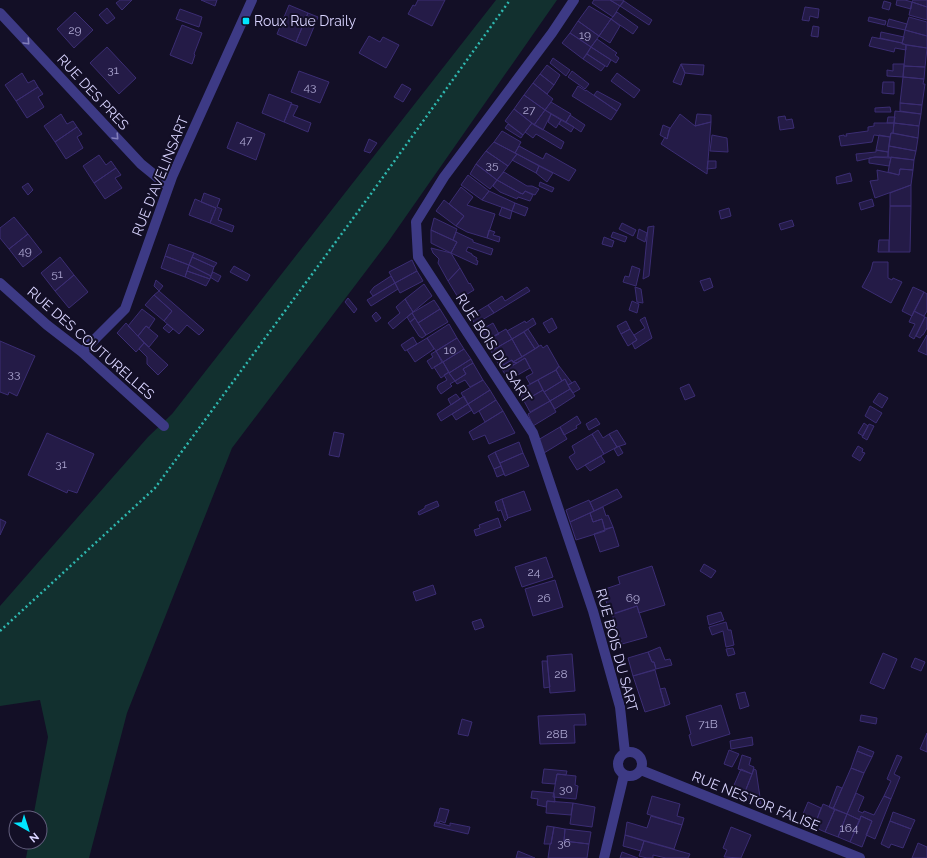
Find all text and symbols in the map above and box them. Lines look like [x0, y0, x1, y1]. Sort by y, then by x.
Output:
place label: Roux Rue Draily [254, 13, 356, 29]
marker: Roux Rue Draily [241, 16, 251, 26]
house number: 29 [68, 23, 82, 37]
house number: 19 [579, 28, 591, 42]
one-way arrow [22, 37, 29, 45]
street label: RUE DES PRES [54, 51, 132, 133]
house number: 31 [107, 63, 119, 77]
house number: 43 [304, 80, 316, 94]
house number: 27 [523, 103, 536, 117]
street label: RUE D'AVELINSART [129, 113, 192, 238]
one-way arrow [111, 132, 118, 140]
house number: 47 [240, 133, 253, 147]
house number: 35 [486, 158, 499, 172]
house number: 49 [18, 244, 32, 258]
house number: 51 [51, 267, 63, 281]
street label: RUE DES COUTURELLES [24, 283, 158, 403]
street label: RUE BOIS DU SART [453, 291, 535, 406]
house number: 10 [444, 343, 456, 357]
house number: 33 [8, 367, 20, 381]
house number: 31 [55, 457, 67, 471]
house number: 24 [528, 565, 541, 579]
street label: RUE BOIS DU SART [593, 587, 641, 714]
house number: 26 [537, 591, 551, 605]
house number: 69 [626, 591, 640, 605]
house number: 28 [554, 667, 568, 681]
house number: 71B [698, 717, 718, 731]
house number: 28B [546, 727, 568, 741]
street label: RUE NESTOR FALISE [690, 768, 822, 834]
house number: 30 [559, 782, 573, 796]
north arrow [8, 810, 48, 850]
house number: 164 [840, 821, 859, 835]
text: N [27, 830, 41, 845]
house number: 36 [557, 836, 571, 850]

